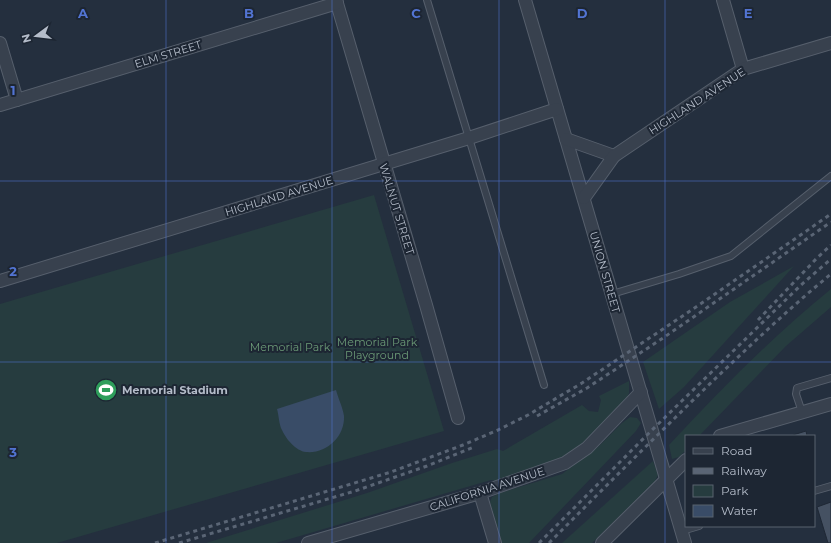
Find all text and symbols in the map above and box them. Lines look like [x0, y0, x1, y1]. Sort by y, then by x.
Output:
text: A [77, 5, 89, 21]
text: B [244, 5, 254, 21]
text: C [411, 5, 421, 21]
text: D [577, 5, 588, 21]
text: E [744, 5, 753, 21]
north arrow [16, 16, 56, 56]
text: N [18, 32, 34, 45]
street label: ELM STREET [133, 37, 204, 71]
street label: HIGHLAND AVENUE [646, 65, 748, 137]
text: 1 [10, 82, 16, 98]
street label: WALNUT STREET [376, 162, 418, 257]
street label: HIGHLAND AVENUE [223, 173, 335, 219]
street label: UNION STREET [587, 230, 623, 315]
text: 2 [9, 263, 17, 279]
park label: Memorial Park Playground [337, 335, 418, 362]
park label: Memorial Park [250, 340, 331, 354]
sports icon: Memorial Stadium [93, 377, 119, 403]
place label: Memorial Stadium [122, 383, 228, 397]
legend [685, 435, 815, 527]
text: Road [721, 443, 752, 458]
text: 3 [8, 444, 17, 460]
text: Railway [721, 463, 767, 478]
street label: CALIFORNIA AVENUE [428, 464, 546, 514]
text: Park [721, 483, 749, 498]
text: Water [721, 503, 758, 518]

